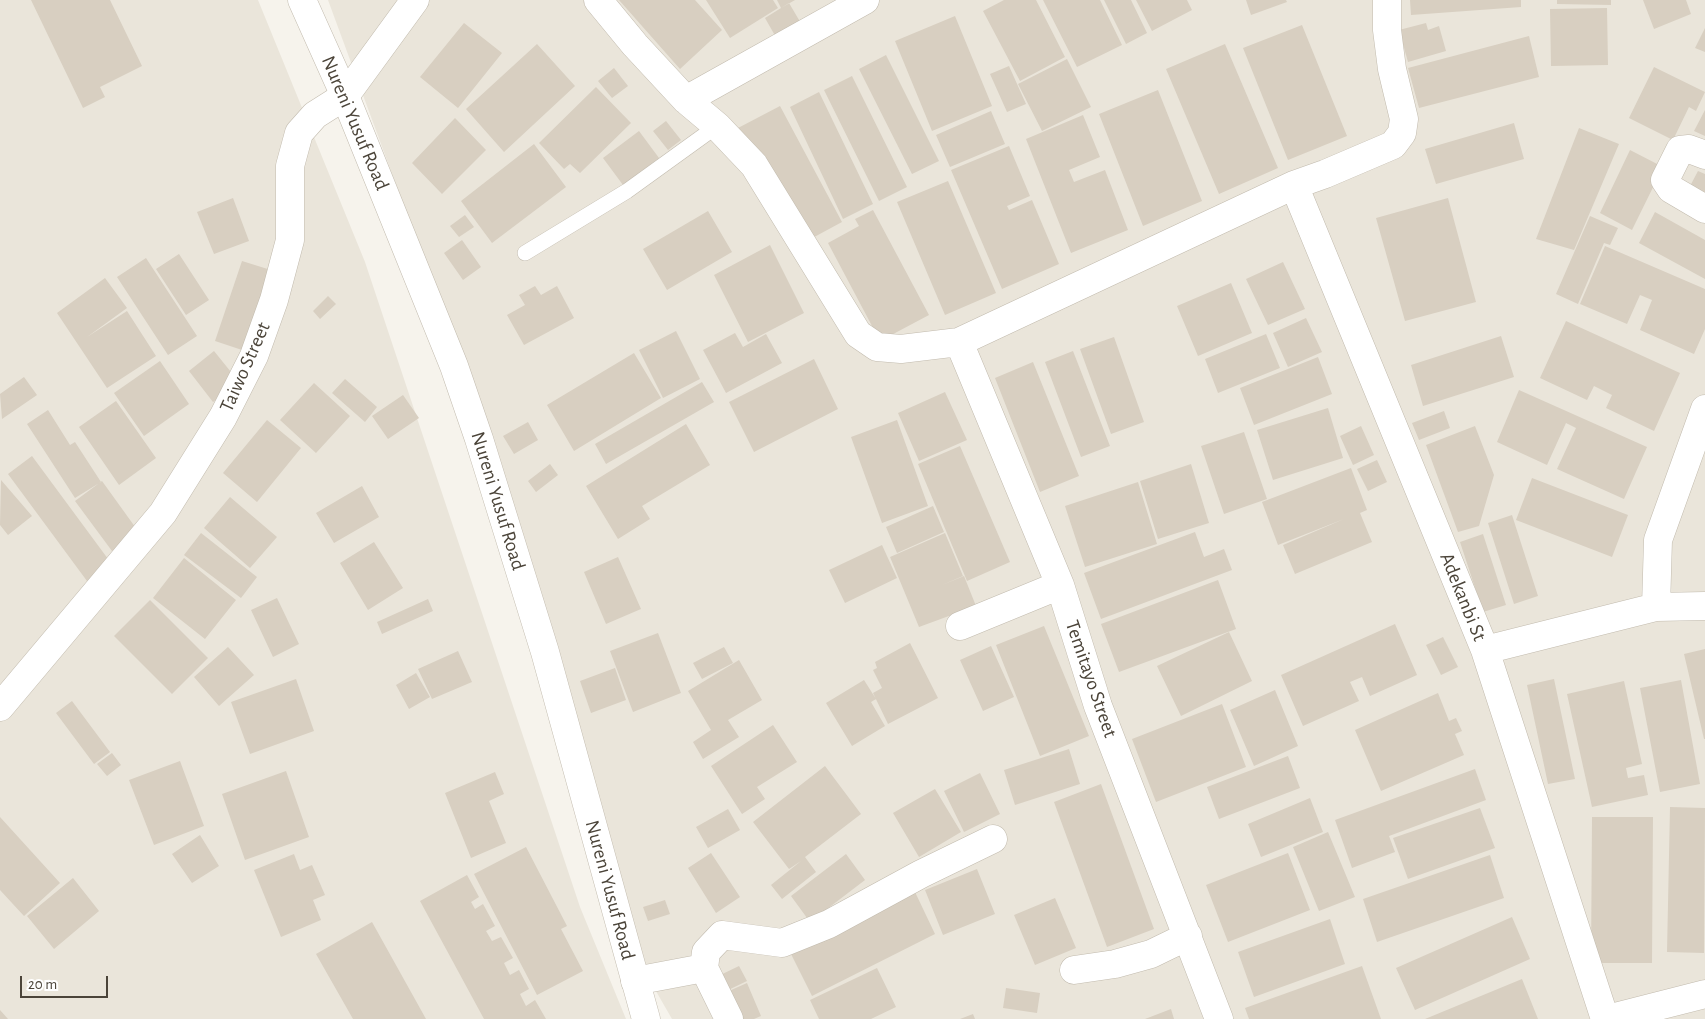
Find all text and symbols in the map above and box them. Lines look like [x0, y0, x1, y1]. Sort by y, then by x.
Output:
street label: Nureni Yusuf Road [316, 52, 394, 194]
street label: Taiwo Street [215, 318, 275, 416]
street label: Nureni Yusuf Road [466, 429, 530, 573]
street label: Adekanbi St [1434, 549, 1492, 645]
street label: Temitayo Street [1060, 617, 1122, 741]
street label: Nureni Yusuf Road [580, 818, 640, 962]
scale bar [22, 966, 110, 998]
text: 20 m [28, 977, 57, 992]

